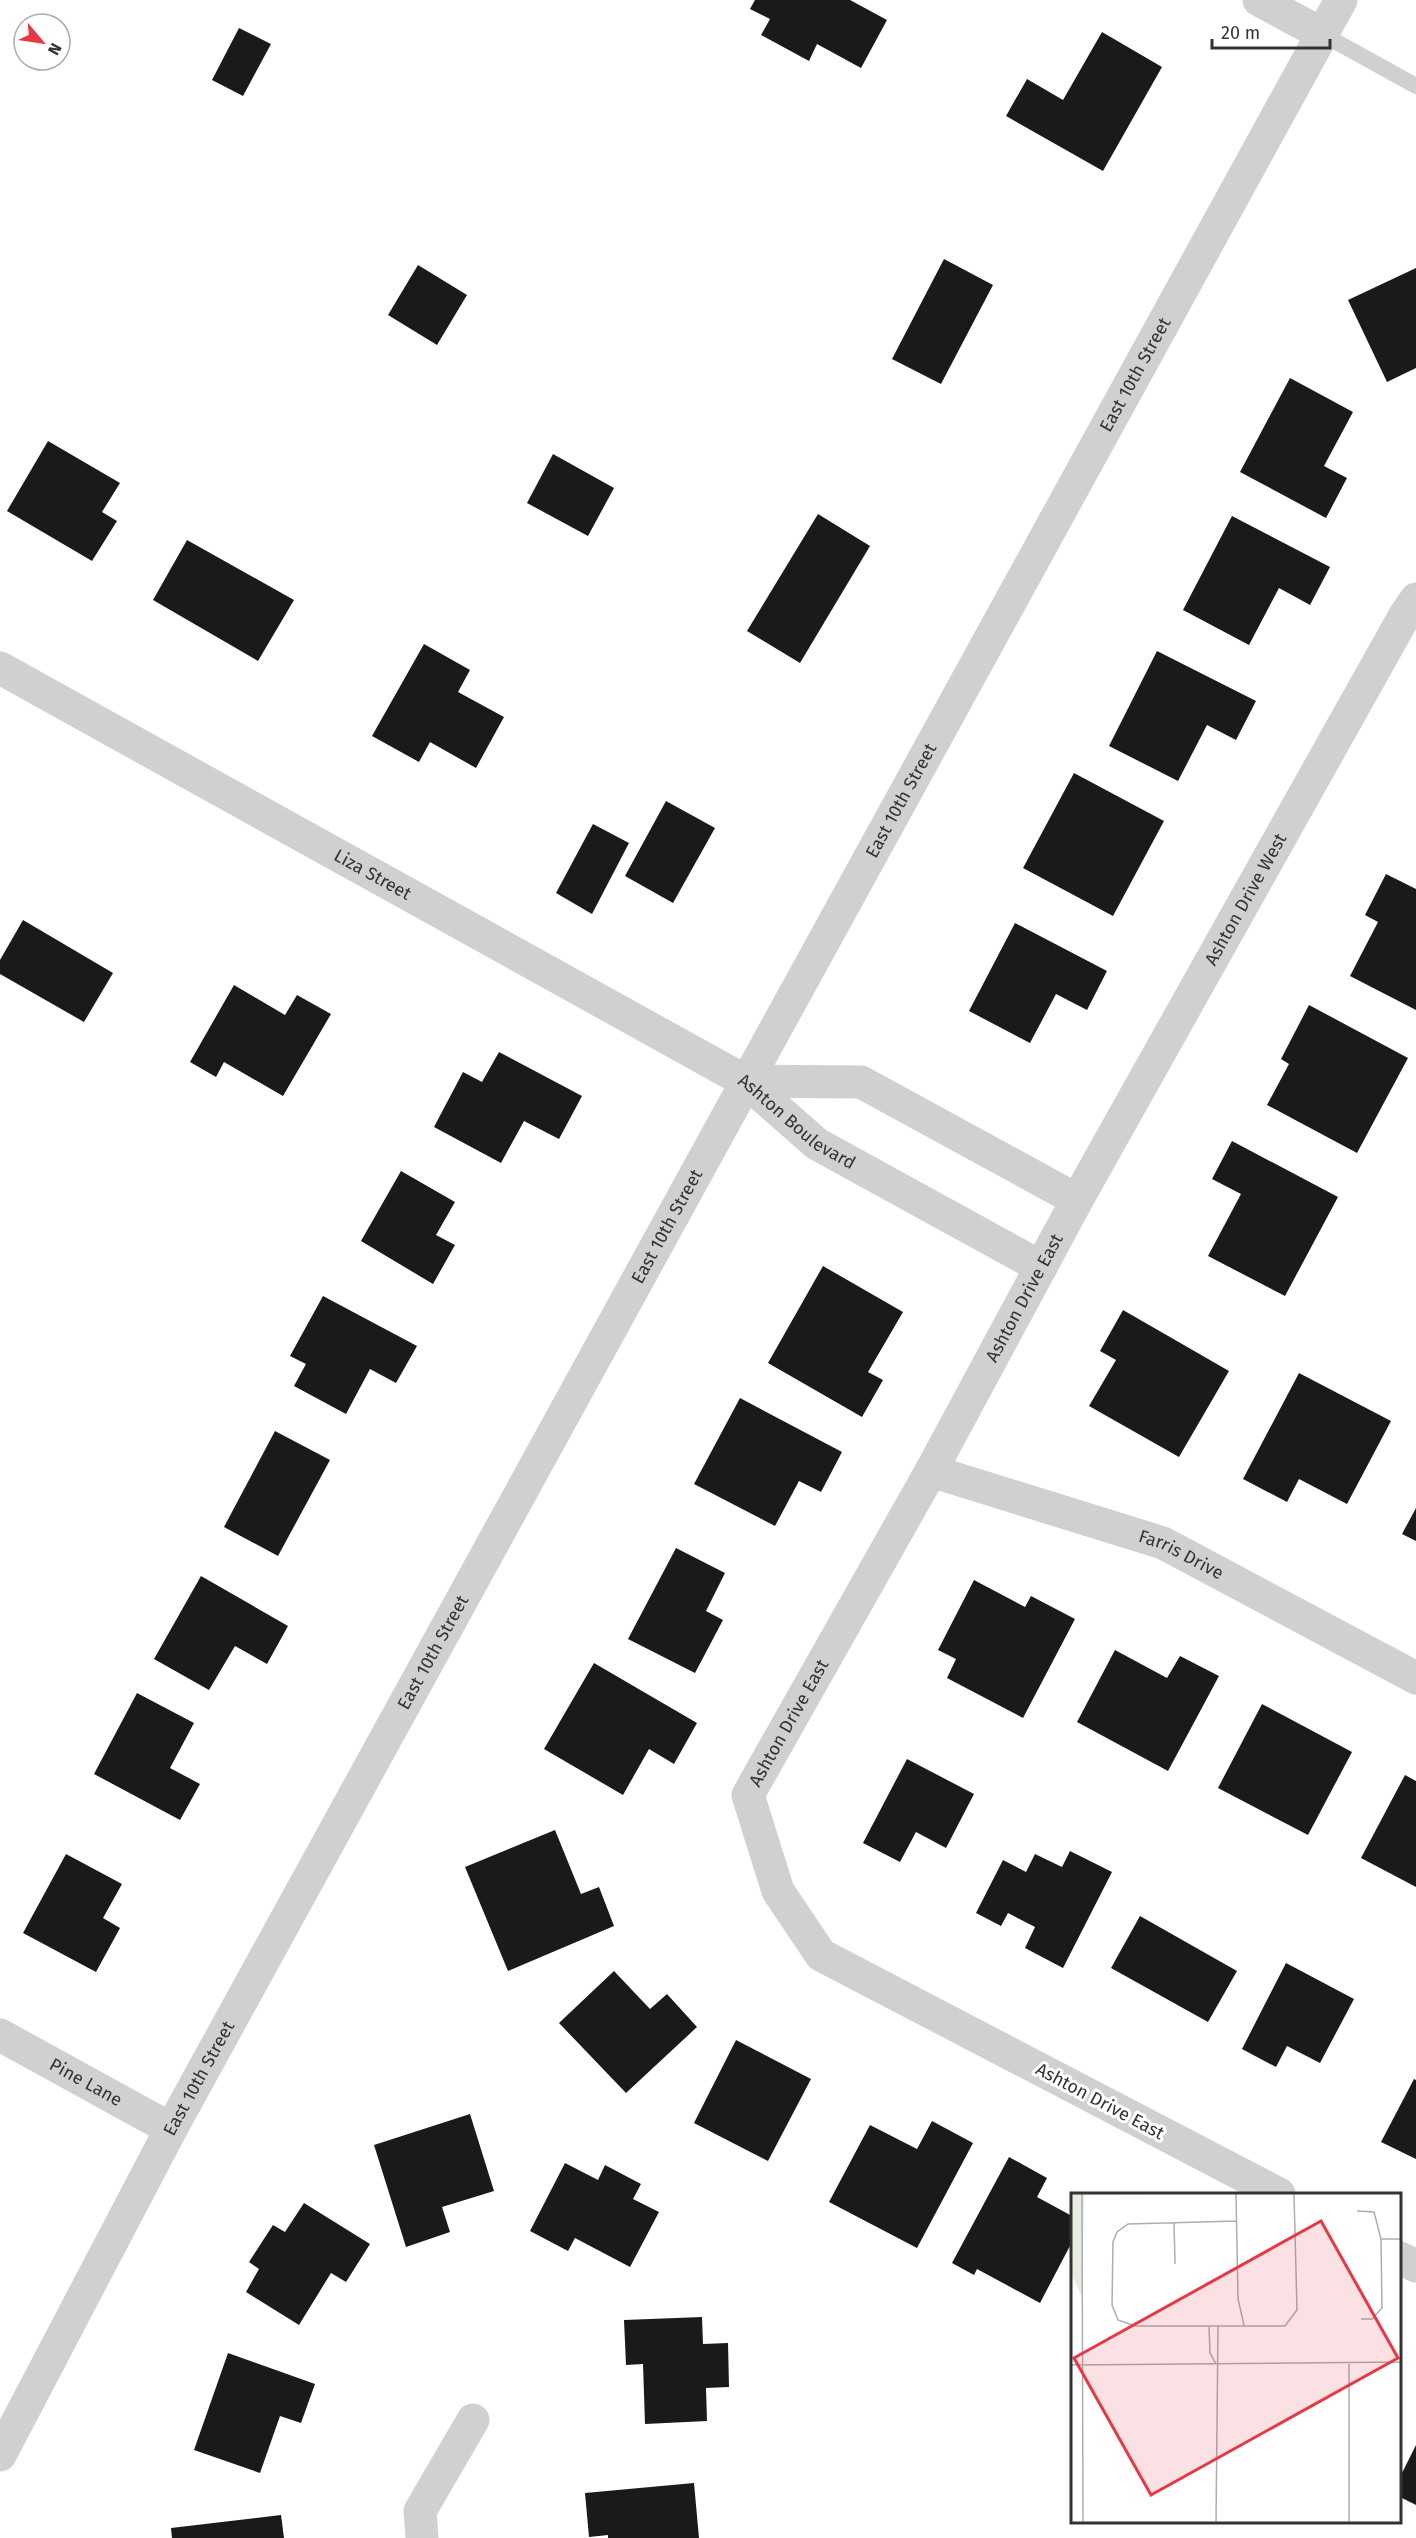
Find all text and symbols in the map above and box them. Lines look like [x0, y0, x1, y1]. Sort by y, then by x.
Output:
north arrow [12, 12, 72, 72]
scale bar [1212, 12, 1330, 50]
text: 20 m [1221, 22, 1260, 44]
text: N [44, 40, 66, 58]
street label: East 10th Street [1095, 313, 1176, 436]
street label: East 10th Street [861, 739, 942, 862]
street label: Ashton Drive West [1200, 829, 1292, 969]
street label: Liza Street [330, 844, 416, 905]
street label: Ashton Boulevard [735, 1069, 859, 1174]
street label: East 10th Street [627, 1165, 708, 1288]
street label: Ashton Drive East [981, 1230, 1068, 1366]
street label: Farris Drive [1136, 1525, 1227, 1584]
street label: East 10th Street [393, 1591, 473, 1713]
street label: Ashton Drive East [744, 1655, 834, 1790]
street label: East 10th Street [159, 2017, 239, 2139]
street label: Pine Lane [46, 2053, 126, 2111]
street label: Ashton Drive East [1032, 2058, 1168, 2144]
inset map [1071, 2193, 1401, 2523]

